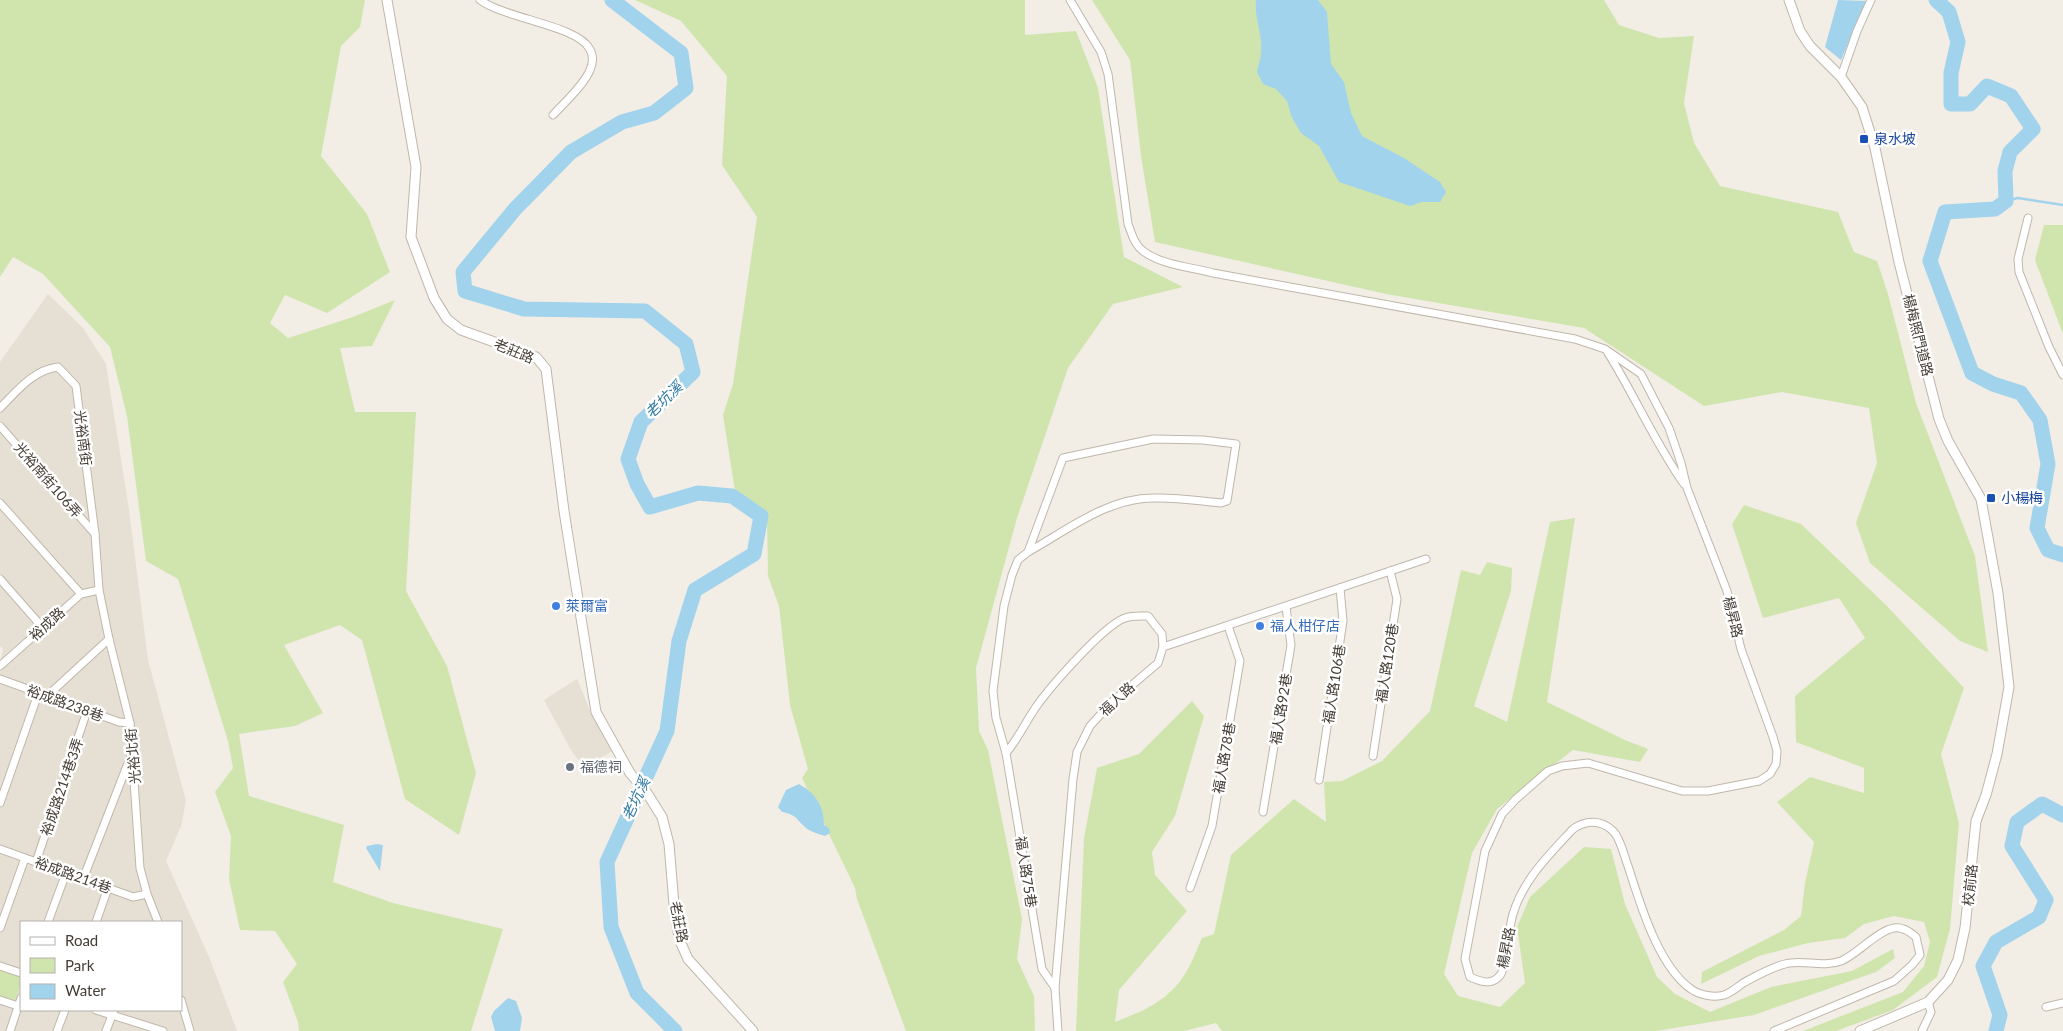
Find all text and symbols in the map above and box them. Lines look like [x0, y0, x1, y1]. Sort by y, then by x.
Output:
place label: 泉水坡 [1874, 130, 1916, 147]
marker: 泉水坡 [1858, 133, 1870, 145]
street label: 楊梅照門道路 [1900, 292, 1937, 378]
street label: 老莊路 [492, 335, 537, 366]
water label: 老坑溪 [641, 376, 687, 421]
street label: 光裕南街 [72, 409, 95, 467]
street label: 光裕南街106弄 [11, 438, 86, 521]
place label: 小楊梅 [2001, 489, 2043, 506]
marker: 小楊梅 [1985, 492, 1997, 504]
street label: 楊昇路 [1720, 594, 1747, 639]
place label: 萊爾富 [566, 597, 608, 614]
marker: 萊爾富 [550, 600, 562, 612]
street label: 裕成路 [25, 603, 68, 644]
place label: 福人柑仔店 [1270, 617, 1340, 634]
marker: 福人柑仔店 [1254, 620, 1266, 632]
street label: 福人路120巷 [1372, 622, 1401, 704]
street label: 福人路106巷 [1319, 643, 1348, 725]
street label: 福人路92巷 [1266, 672, 1295, 746]
street label: 福人路 [1096, 678, 1138, 719]
street label: 裕成路238巷 [24, 681, 106, 724]
street label: 福人路78巷 [1209, 721, 1238, 795]
street label: 光裕北街 [122, 727, 143, 785]
street label: 裕成路214巷3弄 [37, 736, 86, 838]
place label: 福德祠 [580, 758, 622, 775]
marker: 福德祠 [564, 761, 576, 773]
water label: 老坑溪 [617, 773, 654, 823]
street label: 福人路75巷 [1012, 835, 1041, 909]
street label: 裕成路214巷 [32, 853, 114, 896]
street label: 校前路 [1959, 863, 1980, 907]
street label: 老莊路 [667, 900, 692, 944]
legend [20, 921, 182, 1011]
street label: 楊昇路 [1493, 926, 1518, 970]
text: Road [65, 931, 98, 949]
text: Park [65, 956, 95, 974]
text: Water [65, 981, 106, 999]

